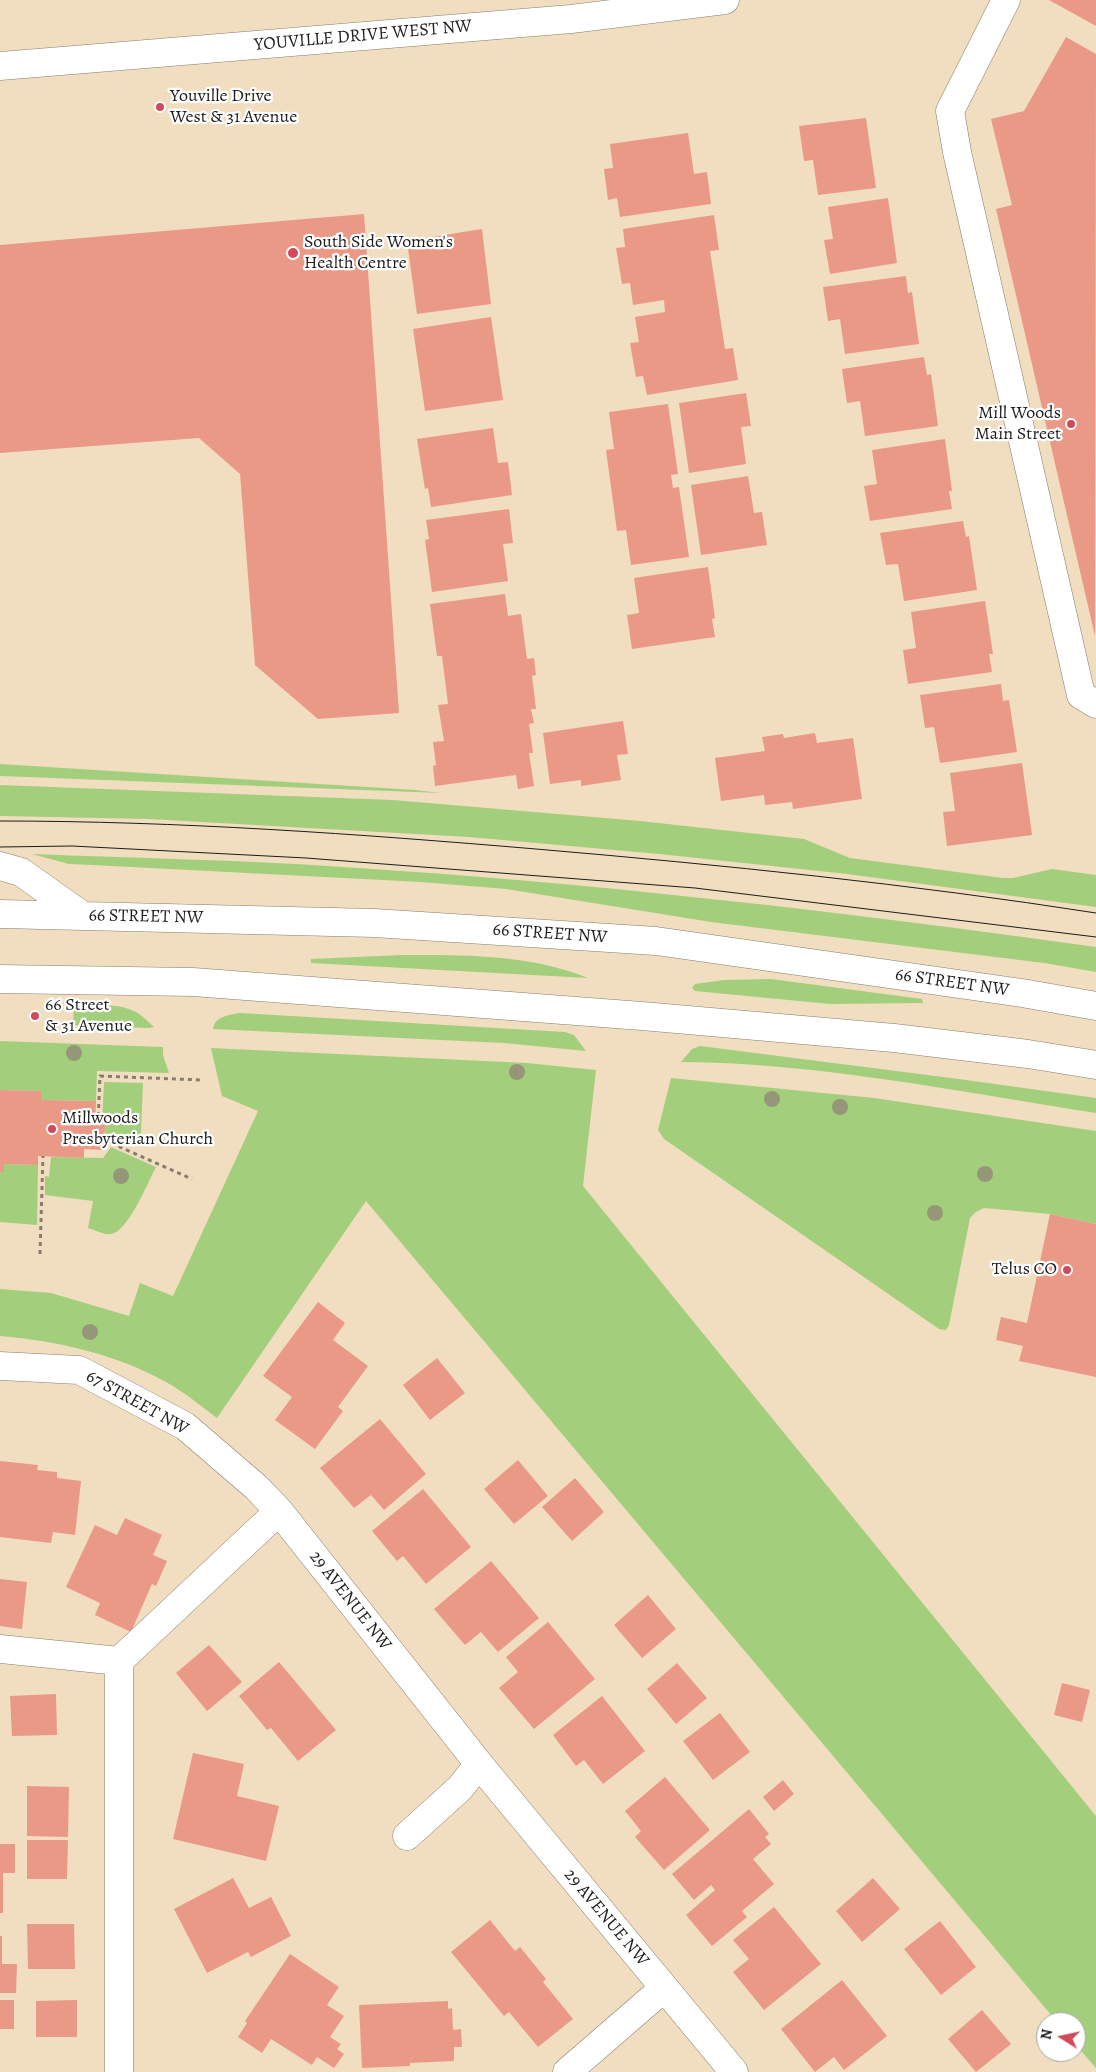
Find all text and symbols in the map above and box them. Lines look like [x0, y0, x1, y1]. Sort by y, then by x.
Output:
street label: YOUVILLE DRIVE WEST NW [253, 16, 473, 56]
place label: Youville Drive West & 31 Avenue [170, 86, 297, 128]
marker: Youville Drive West & 31 Avenue [154, 101, 166, 113]
place label: South Side Women's Health Centre [304, 232, 453, 274]
marker: South Side Women's Health Centre [286, 246, 300, 260]
place label: Mill Woods Main Street [975, 403, 1061, 446]
marker: Mill Woods Main Street [1065, 418, 1077, 430]
street label: 66 STREET NW [88, 905, 204, 929]
street label: 66 STREET NW [492, 919, 608, 949]
street label: 66 STREET NW [894, 964, 1010, 1002]
place label: 66 Street & 31 Avenue [45, 995, 132, 1038]
marker: 66 Street & 31 Avenue [29, 1010, 41, 1022]
place label: Millwoods Presbyterian Church [62, 1108, 213, 1150]
marker: Millwoods Presbyterian Church [46, 1123, 58, 1135]
place label: Telus CO [992, 1259, 1057, 1281]
marker: Telus CO [1061, 1264, 1073, 1276]
street label: 67 STREET NW [82, 1366, 192, 1440]
street label: 29 AVENUE NW [304, 1547, 396, 1655]
street label: 29 AVENUE NW [559, 1865, 653, 1971]
north arrow [1036, 2012, 1086, 2062]
text: N [1036, 2028, 1057, 2041]

